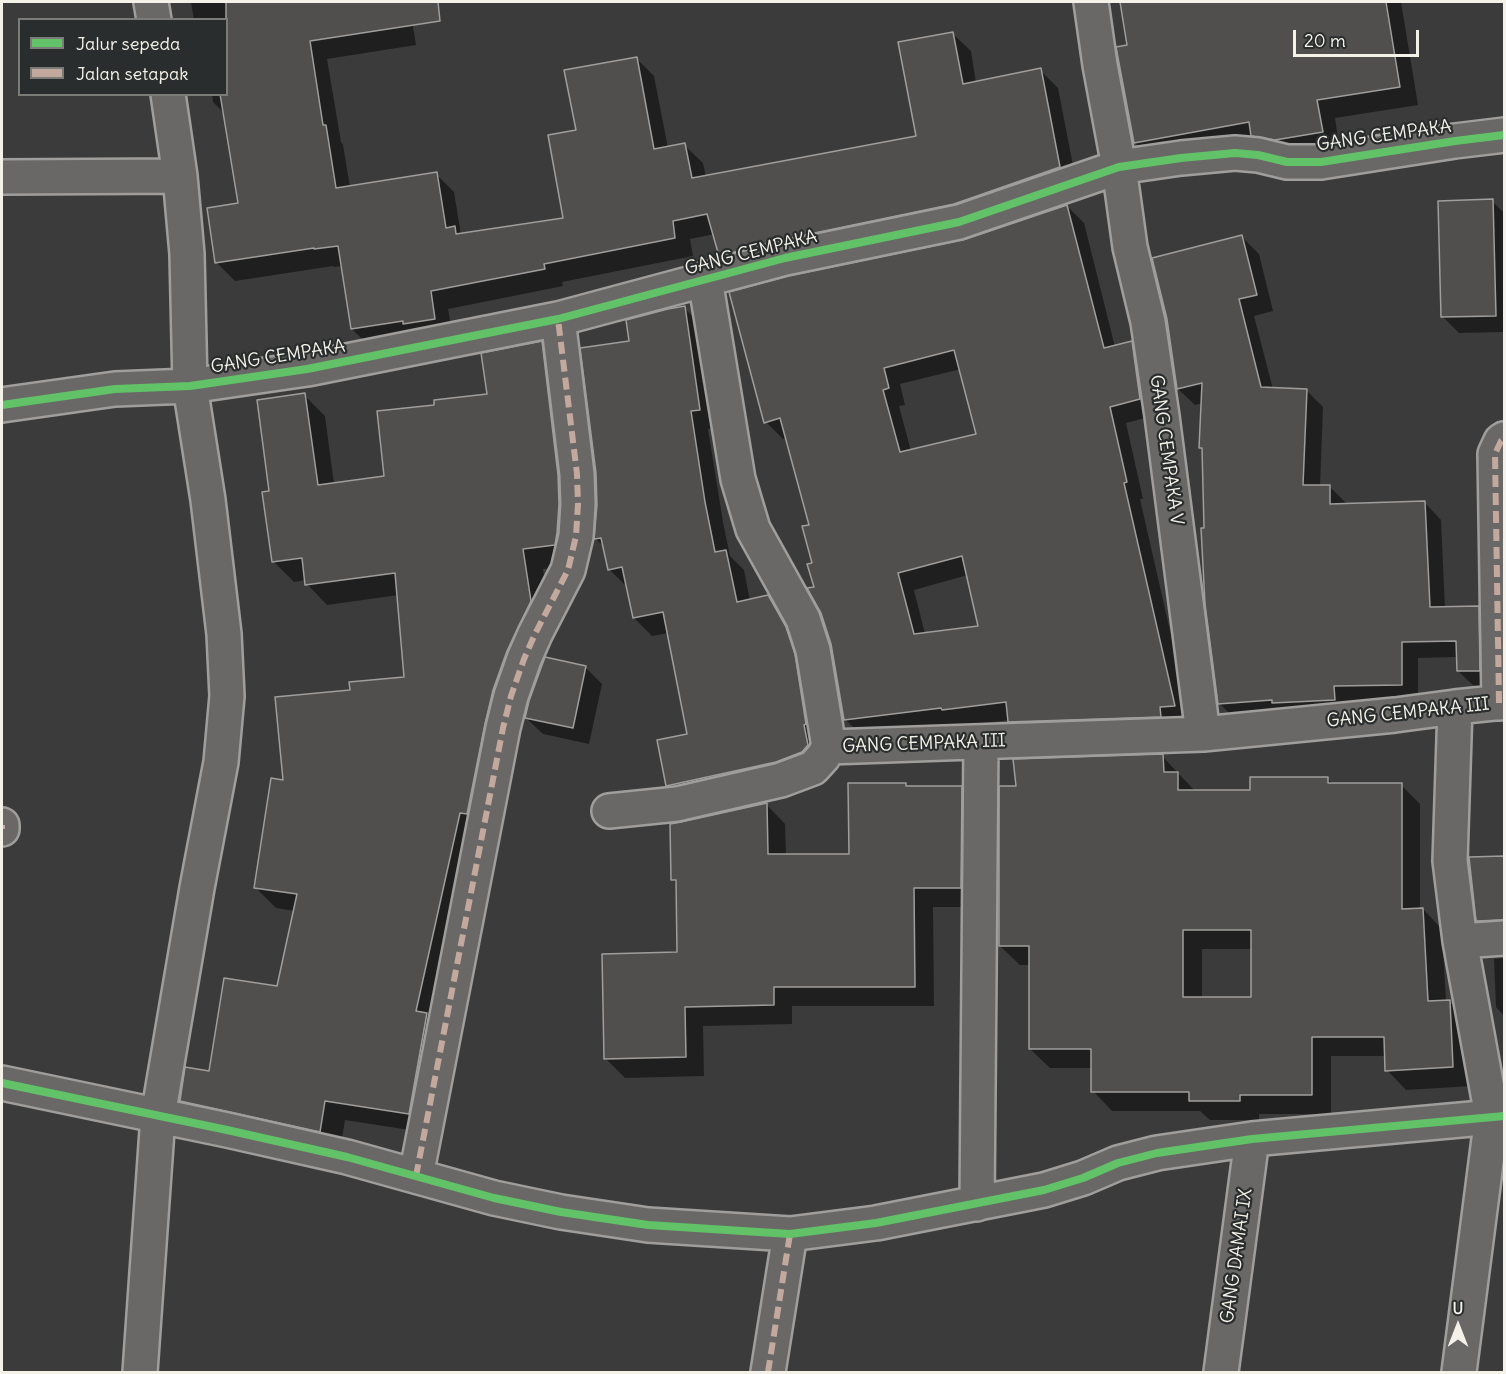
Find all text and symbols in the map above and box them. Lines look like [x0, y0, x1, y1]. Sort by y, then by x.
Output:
legend [18, 18, 228, 96]
scale bar [1296, 18, 1422, 56]
text: 20 m [1304, 29, 1346, 52]
text: Jalur sepeda [76, 32, 180, 55]
text: Jalan setapak [76, 62, 188, 85]
street label: GANG CEMPAKA [1315, 116, 1453, 156]
street label: GANG CEMPAKA [683, 226, 819, 280]
street label: GANG CEMPAKA [209, 336, 347, 378]
street label: GANG CEMPAKA V [1145, 374, 1187, 526]
street label: GANG CEMPAKA III [1326, 694, 1490, 732]
street label: GANG CEMPAKA III [842, 730, 1006, 758]
street label: GANG DAMAI IX [1217, 1187, 1257, 1325]
north arrow [1428, 1296, 1488, 1356]
text: U [1453, 1298, 1463, 1318]

